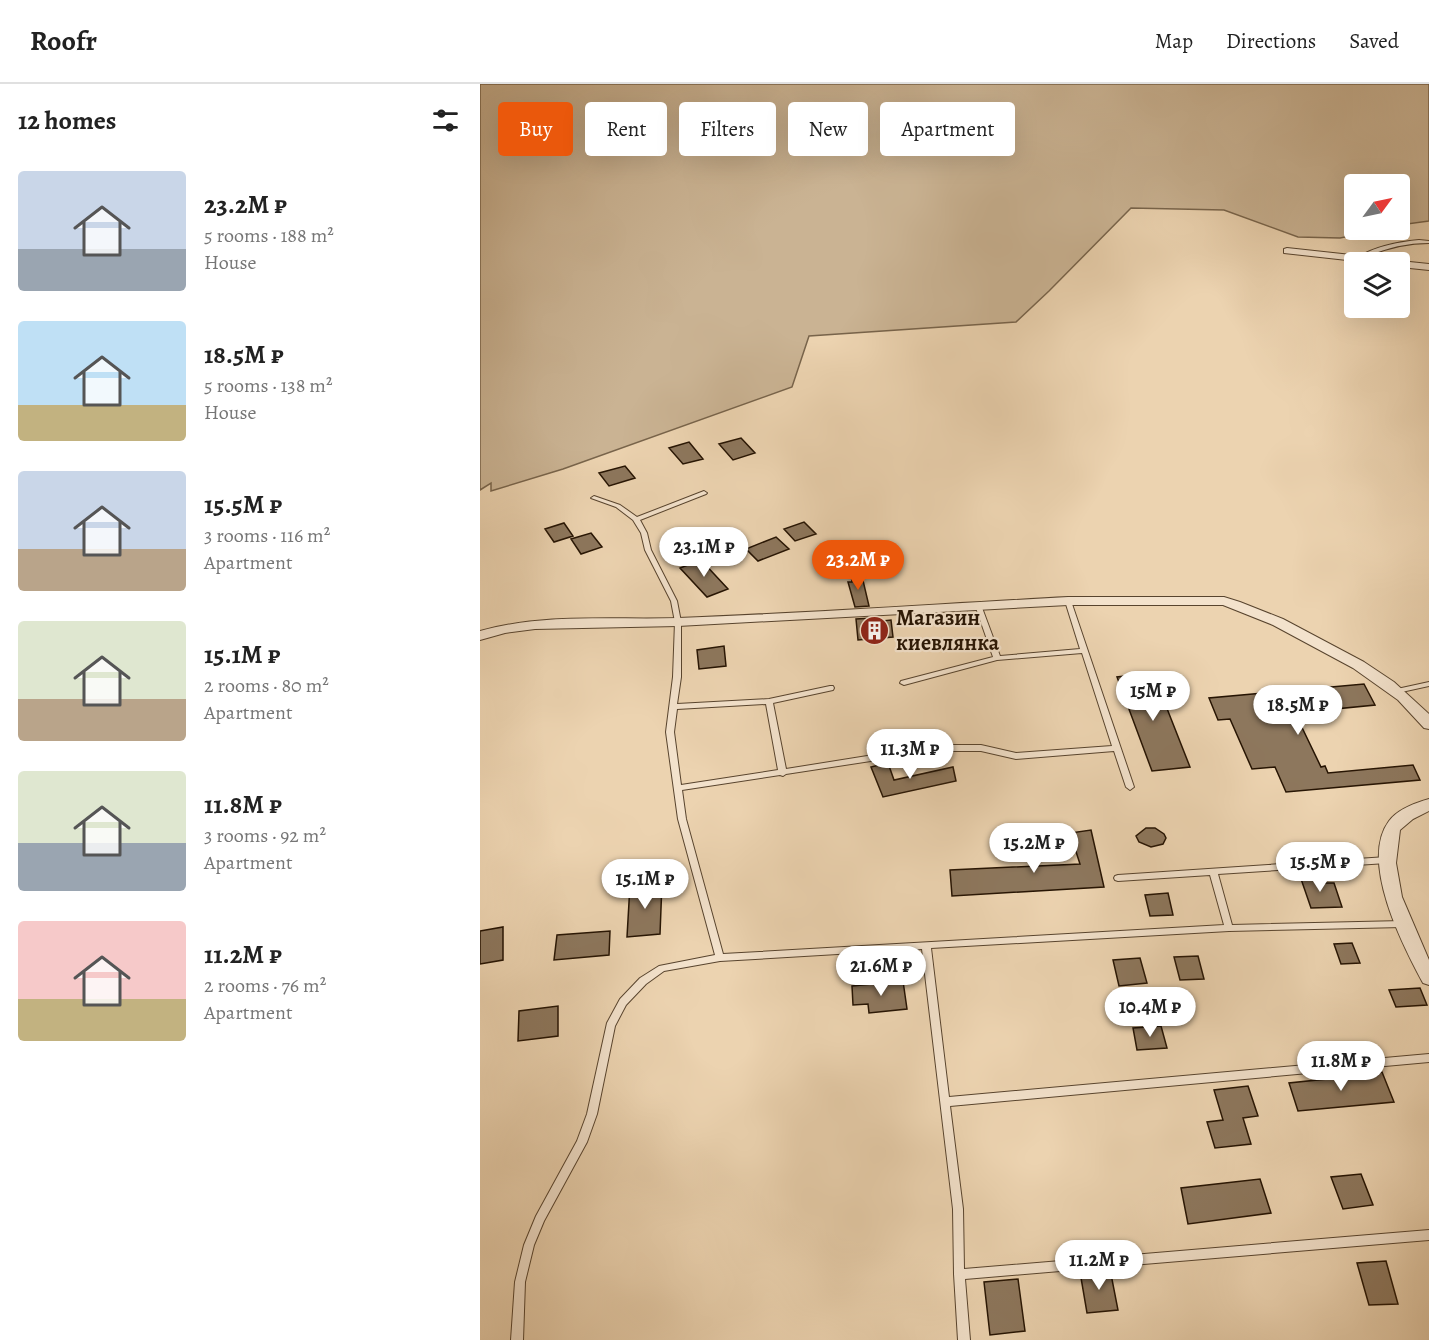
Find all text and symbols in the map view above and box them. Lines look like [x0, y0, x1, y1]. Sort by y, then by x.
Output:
text: Roofr [30, 22, 97, 60]
text: Map [1155, 27, 1193, 55]
text: Directions [1226, 27, 1316, 55]
text: Saved [1349, 27, 1399, 55]
chip: Buy [498, 102, 573, 156]
chip: Rent [585, 102, 667, 156]
chip: Filters [679, 102, 776, 156]
chip: New [788, 102, 868, 156]
chip: Apartment [880, 102, 1015, 156]
text: 12 homes [18, 103, 116, 138]
icon: filters [429, 104, 462, 137]
north arrow [1344, 174, 1410, 240]
map controls [1344, 174, 1410, 318]
text: 23.2M ₽ [204, 187, 287, 222]
icon: home [66, 195, 138, 267]
text: 5 rooms · 188 m² [204, 222, 334, 249]
text: House [204, 249, 256, 276]
button: layers [1344, 252, 1410, 318]
text: 18.5M ₽ [204, 337, 284, 372]
icon: home [66, 345, 138, 417]
text: 5 rooms · 138 m² [204, 372, 333, 399]
text: House [204, 399, 256, 426]
text: 15.5M ₽ [204, 487, 282, 522]
icon: home [66, 495, 138, 567]
text: 3 rooms · 116 m² [204, 522, 330, 549]
pin: 23.1M ₽ [649, 527, 759, 578]
text: 23.1M ₽ [673, 533, 735, 560]
pin: 23.2M ₽ [803, 540, 913, 591]
text: 23.2M ₽ [826, 546, 890, 573]
text: Apartment [204, 549, 293, 576]
place label: Магазин киевлянка [896, 603, 1000, 658]
building icon: Магазин киевлянка [859, 614, 891, 646]
text: 15.1M ₽ [204, 637, 280, 672]
icon: home [66, 645, 138, 717]
pin: 15M ₽ [1111, 671, 1195, 722]
text: 2 rooms · 80 m² [204, 672, 329, 699]
text: 15M ₽ [1130, 677, 1176, 704]
pin: 18.5M ₽ [1243, 685, 1353, 736]
text: 18.5M ₽ [1267, 691, 1329, 718]
text: Apartment [204, 699, 293, 726]
pin: 11.3M ₽ [855, 729, 965, 780]
text: 11.3M ₽ [881, 735, 939, 762]
text: 11.8M ₽ [204, 787, 282, 822]
icon: home [66, 795, 138, 867]
text: 3 rooms · 92 m² [204, 822, 326, 849]
pin: 15.2M ₽ [979, 823, 1089, 874]
text: 15.2M ₽ [1003, 829, 1065, 856]
pin: 15.5M ₽ [1265, 842, 1375, 893]
text: 15.5M ₽ [1290, 848, 1350, 875]
text: Apartment [204, 849, 293, 876]
pin: 15.1M ₽ [590, 859, 700, 910]
text: 15.1M ₽ [616, 865, 674, 892]
text: 11.2M ₽ [204, 937, 282, 972]
icon: home [66, 945, 138, 1017]
pin: 21.6M ₽ [826, 946, 936, 997]
text: 21.6M ₽ [850, 952, 912, 979]
text: 2 rooms · 76 m² [204, 972, 326, 999]
pin: 10.4M ₽ [1095, 987, 1205, 1038]
text: 10.4M ₽ [1119, 993, 1181, 1020]
text: Apartment [204, 999, 293, 1026]
pin: 11.8M ₽ [1286, 1041, 1396, 1092]
text: 11.8M ₽ [1311, 1047, 1371, 1074]
pin: 11.2M ₽ [1044, 1240, 1154, 1291]
text: 11.2M ₽ [1069, 1246, 1129, 1273]

